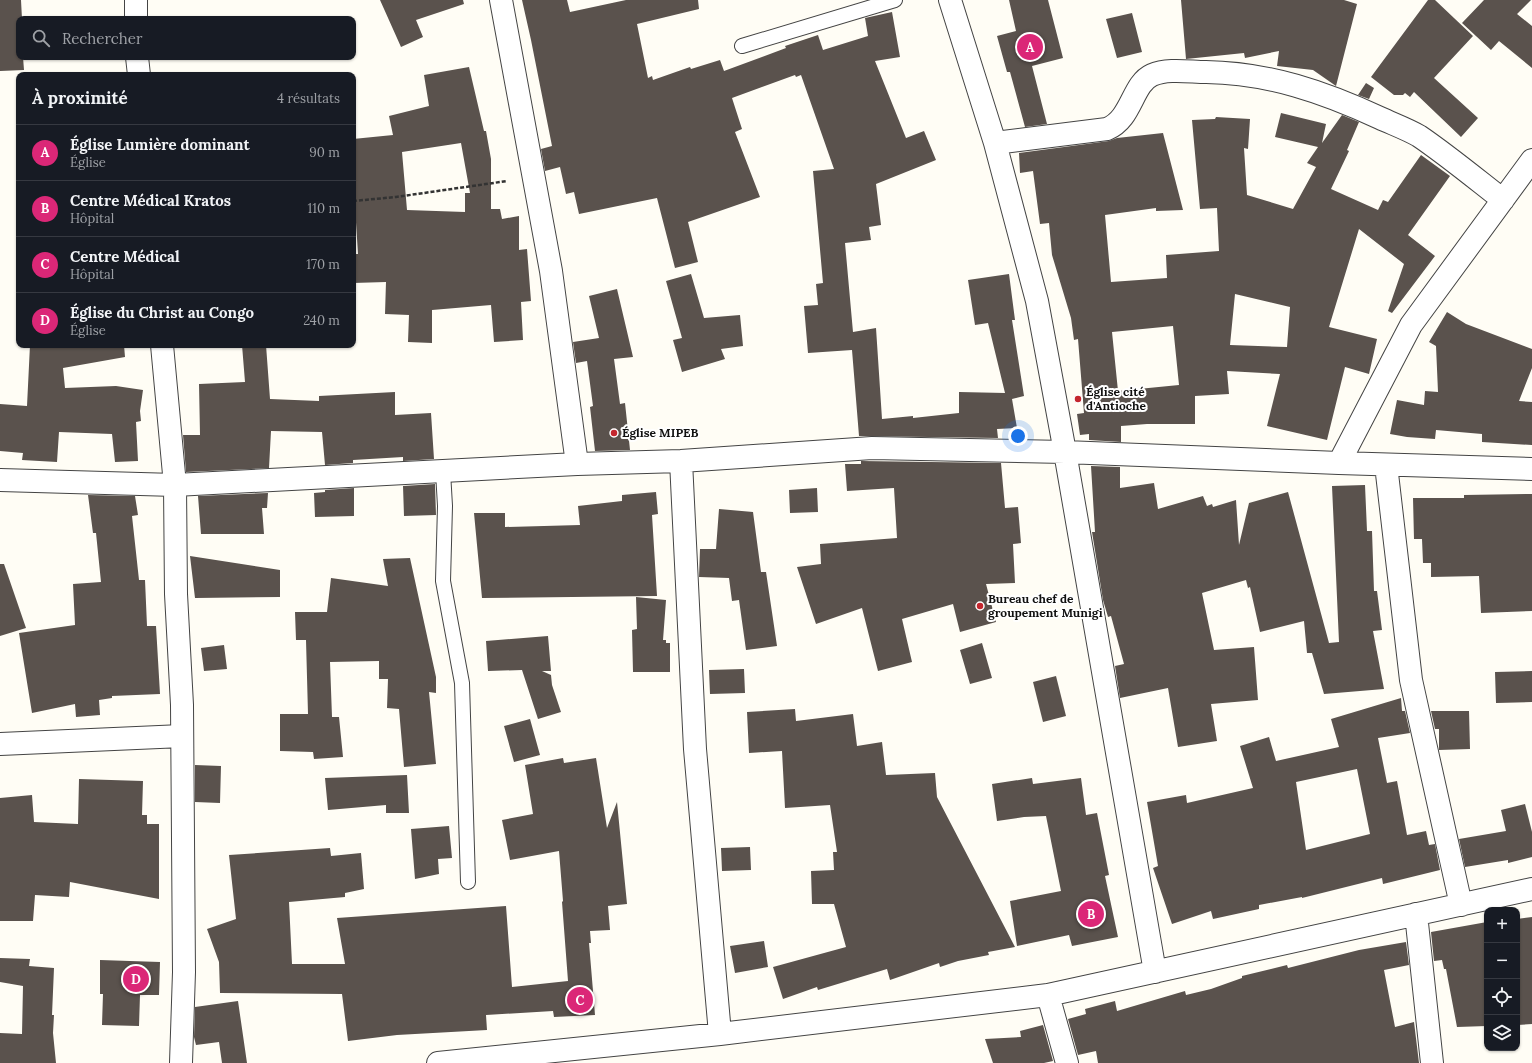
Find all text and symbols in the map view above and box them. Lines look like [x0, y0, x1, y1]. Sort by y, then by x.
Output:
search box [16, 16, 356, 60]
icon: search [30, 27, 52, 49]
text: Rechercher [62, 29, 142, 48]
pin: A [1017, 32, 1043, 62]
text: À proximité [32, 87, 128, 109]
text: 4 résultats [277, 90, 340, 107]
text: Église Lumière dominant [70, 135, 250, 154]
text: A [41, 144, 49, 161]
text: 90 m [309, 144, 340, 161]
text: Église [70, 154, 106, 171]
text: Centre Médical Kratos [70, 191, 231, 210]
text: B [41, 200, 49, 217]
text: 110 m [307, 200, 340, 217]
text: Hôpital [70, 210, 114, 227]
text: Centre Médical [70, 247, 180, 266]
text: C [41, 256, 49, 273]
text: 170 m [306, 256, 340, 273]
text: Hôpital [70, 266, 114, 283]
text: Église du Christ au Congo [70, 303, 254, 322]
text: D [40, 312, 50, 329]
text: 240 m [303, 312, 340, 329]
text: Église [70, 322, 106, 339]
place label: Église cité d'Antioche [1086, 384, 1146, 413]
marker: Église cité d'Antioche [1073, 394, 1083, 404]
place label: Église MIPEB [622, 425, 698, 440]
your location [1008, 426, 1028, 446]
marker: Église MIPEB [609, 428, 619, 438]
place label: Bureau chef de groupement Munigi [988, 591, 1103, 620]
marker: Bureau chef de groupement Munigi [975, 601, 985, 611]
pin: B [1078, 899, 1104, 929]
map controls [1484, 907, 1520, 1051]
button: + [1484, 907, 1520, 943]
button: − [1484, 943, 1520, 979]
pin: D [123, 964, 149, 994]
button: locate [1484, 979, 1520, 1015]
pin: C [567, 985, 593, 1015]
button: layers [1484, 1015, 1520, 1051]

